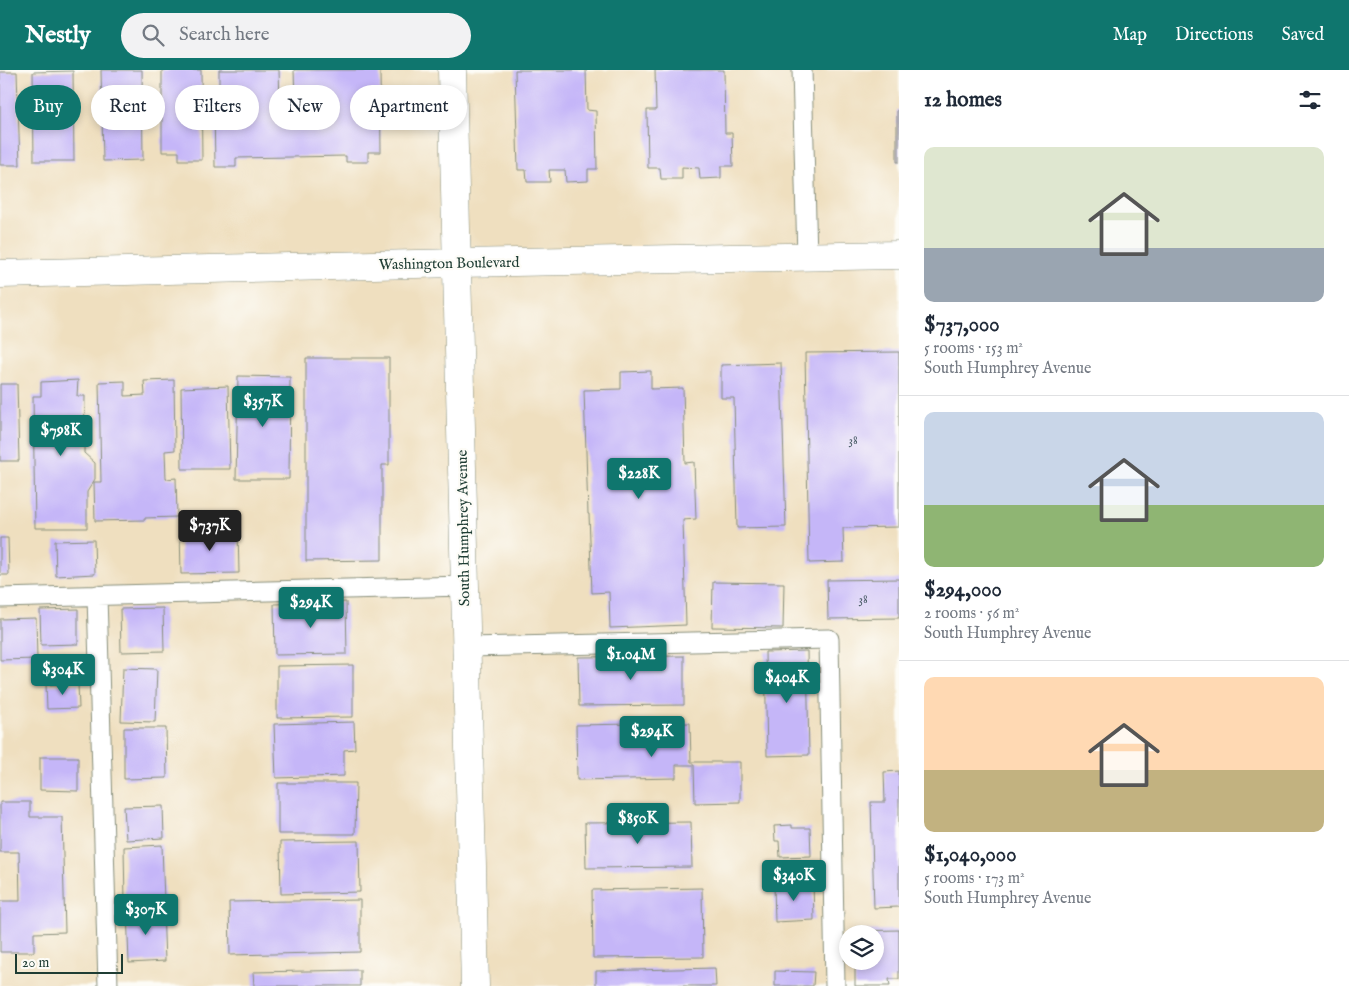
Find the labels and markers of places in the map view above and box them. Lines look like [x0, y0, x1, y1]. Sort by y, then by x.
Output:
pin: $357K [228, 386, 298, 428]
pin: $798K [26, 414, 96, 457]
pin: $228K [604, 458, 674, 500]
pin: $737K [175, 510, 245, 552]
pin: $294K [276, 586, 346, 629]
pin: $1.04M [590, 638, 672, 681]
pin: $304K [28, 654, 98, 696]
pin: $404K [752, 662, 822, 704]
pin: $294K [617, 716, 687, 758]
pin: $850K [603, 802, 673, 845]
pin: $340K [759, 860, 829, 902]
pin: $307K [111, 894, 181, 936]

